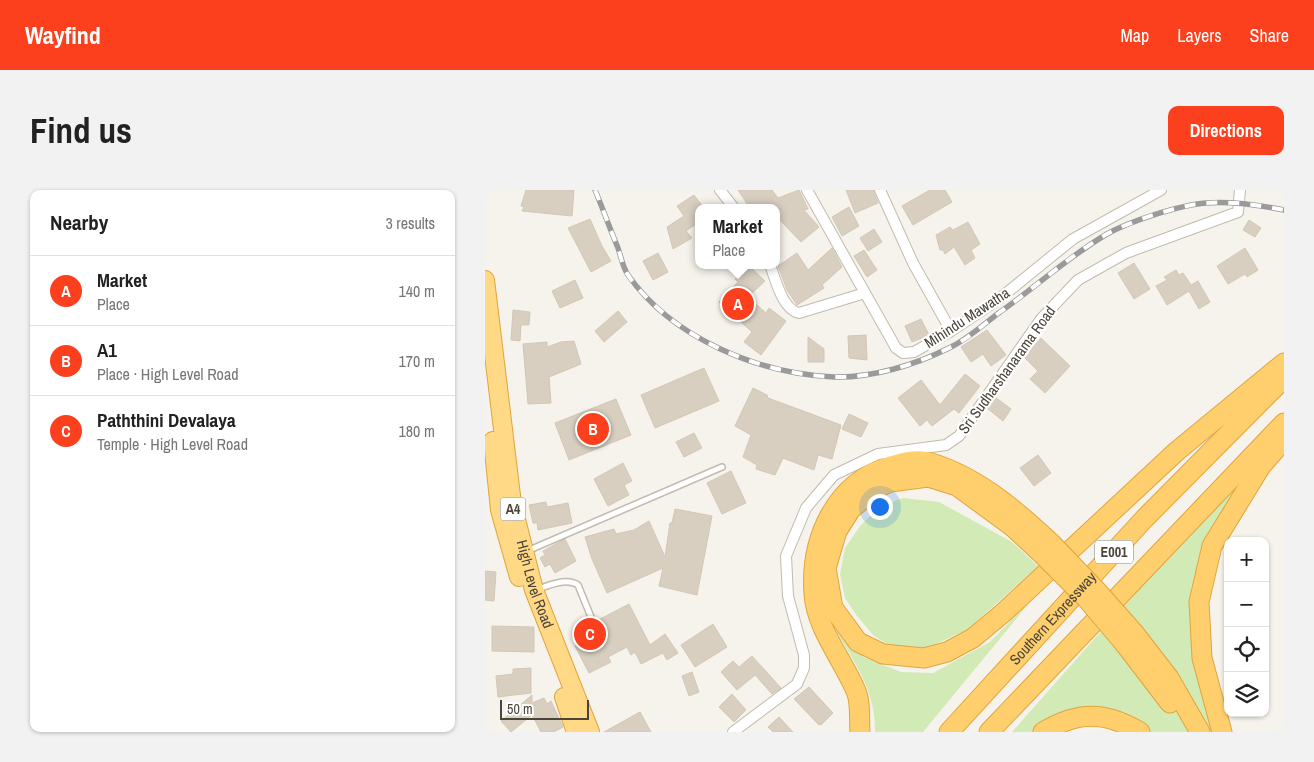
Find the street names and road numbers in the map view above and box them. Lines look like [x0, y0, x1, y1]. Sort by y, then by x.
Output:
street label: Mihindu Mawatha [920, 282, 1014, 353]
street label: Sri Sudharshanarama Road [953, 302, 1060, 438]
road number: A4 [500, 498, 525, 520]
street label: High Level Road [512, 538, 559, 631]
road number: E001 [1095, 541, 1133, 564]
street label: Southern Expressway [1004, 566, 1101, 669]

